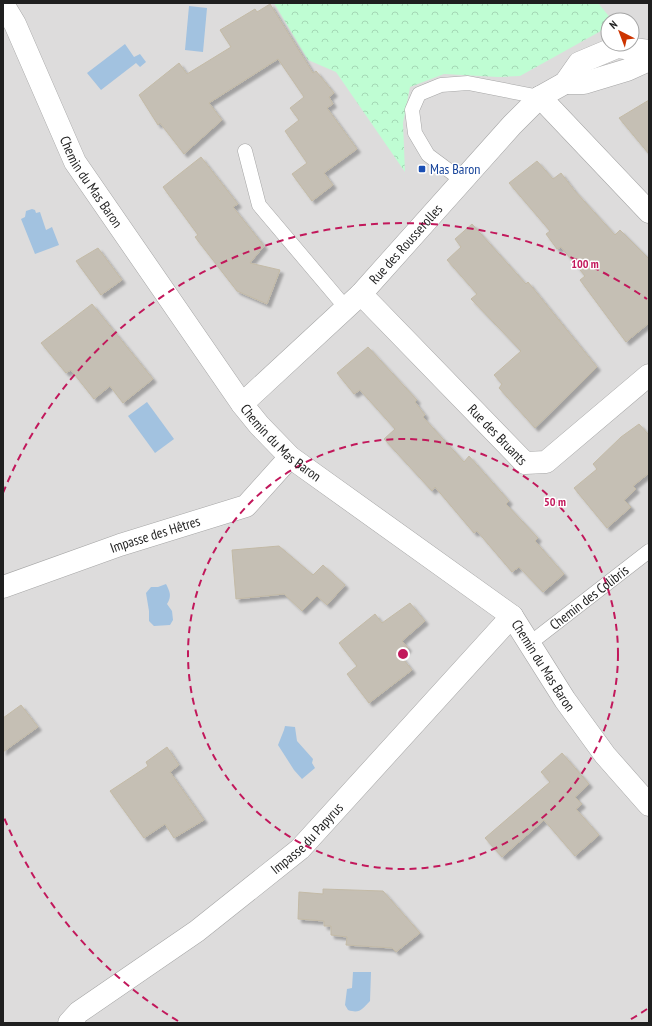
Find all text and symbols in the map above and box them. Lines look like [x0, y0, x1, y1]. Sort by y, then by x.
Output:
north arrow [600, 12, 640, 52]
text: N [606, 17, 620, 32]
street label: Chemin du Mas Baron [56, 133, 127, 231]
place label: Mas Baron [430, 160, 480, 178]
marker: Mas Baron [417, 164, 427, 174]
street label: Rue des Rousserolles [365, 200, 446, 288]
text: 100 m [571, 256, 599, 271]
street label: Chemin du Mas Baron [237, 400, 325, 485]
street label: Rue des Bruants [464, 400, 531, 469]
text: 50 m [544, 494, 566, 509]
street label: Impasse des Hêtres [108, 512, 203, 557]
street label: Chemin des Colibris [546, 561, 632, 634]
street label: Chemin du Mas Baron [508, 616, 579, 715]
centre of rings [396, 647, 410, 661]
street label: Impasse du Papyrus [267, 799, 347, 878]

